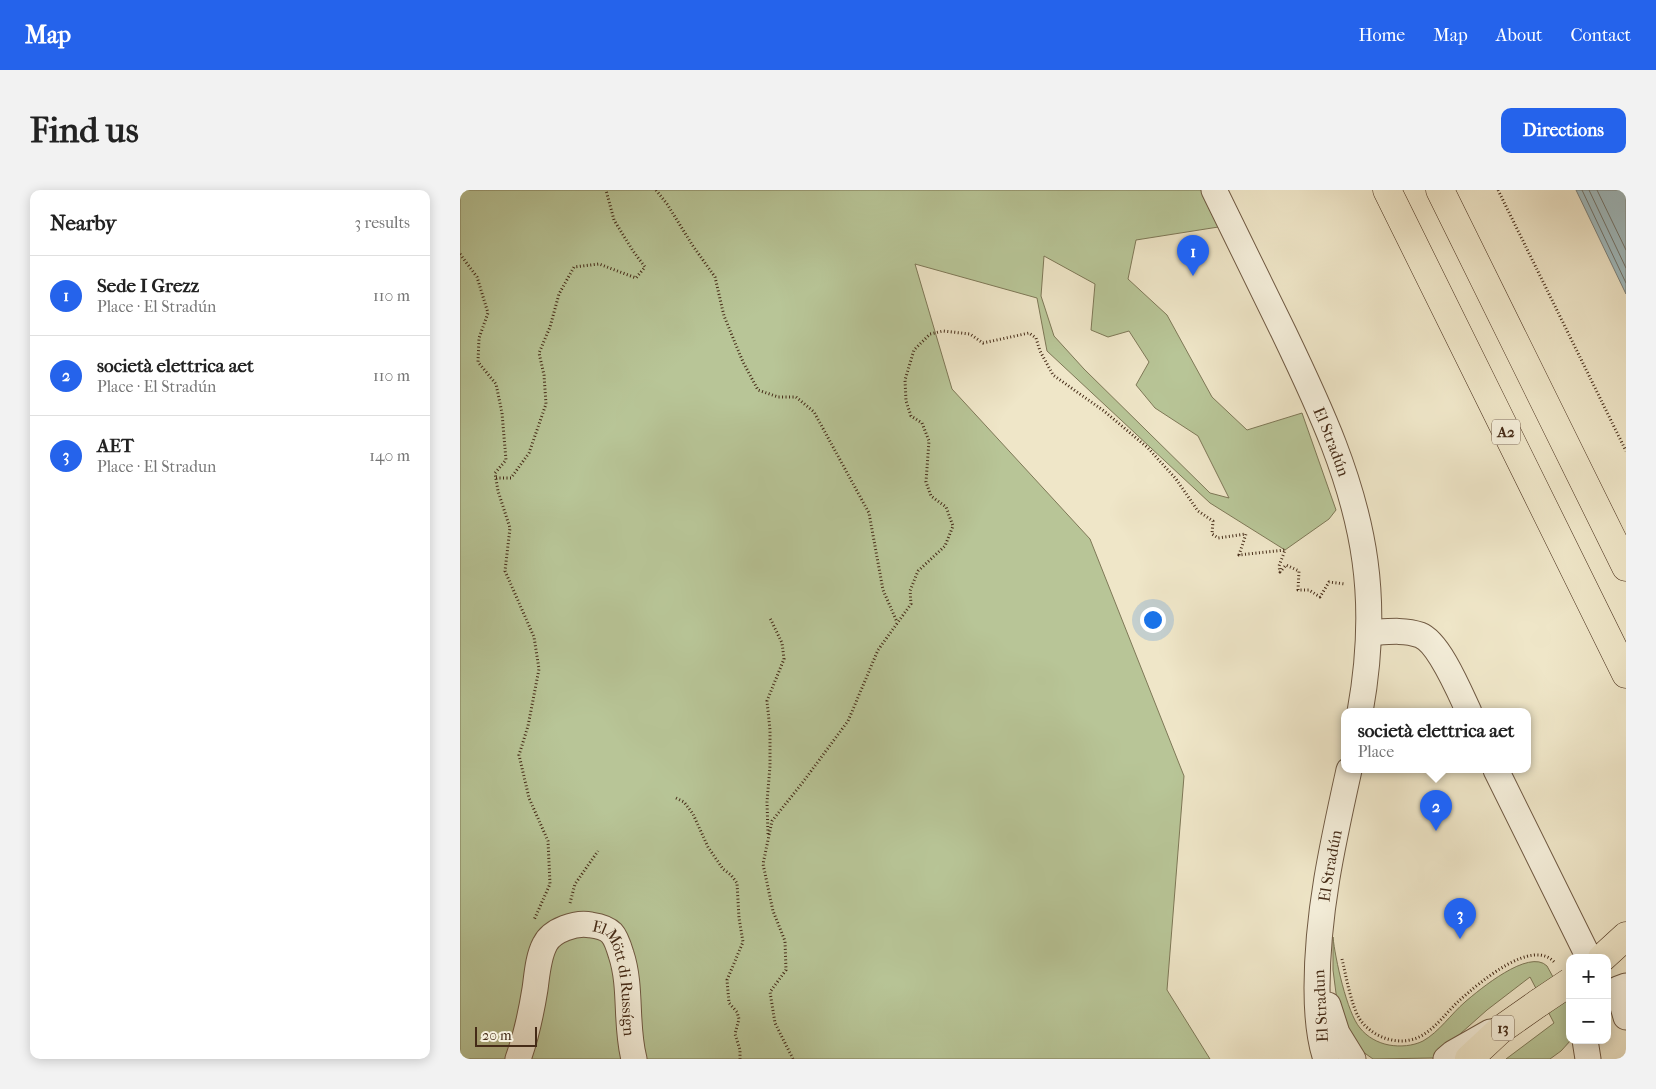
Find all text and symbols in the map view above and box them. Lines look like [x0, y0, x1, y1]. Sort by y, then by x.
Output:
text: Map [25, 21, 71, 49]
text: Home [1358, 25, 1405, 46]
text: Map [1433, 25, 1468, 46]
text: About [1496, 25, 1542, 46]
text: Contact [1570, 25, 1631, 46]
button: Directions [1501, 108, 1626, 153]
text: Find us [30, 110, 139, 151]
text: Nearby [50, 211, 116, 235]
text: 3 results [354, 213, 410, 232]
pin: 1 [1177, 235, 1209, 276]
text: Sede I Grezz [97, 275, 199, 297]
text: 1 [63, 286, 69, 305]
text: 110 m [373, 286, 410, 305]
text: Place · El Stradún [97, 297, 216, 316]
text: società elettrica aet [97, 355, 254, 377]
text: 2 [62, 366, 70, 385]
text: 110 m [373, 366, 410, 385]
text: Place · El Stradún [97, 377, 216, 396]
street label: El Stradún [1309, 404, 1354, 480]
road number: A2 [1492, 420, 1520, 444]
text: AET [97, 435, 134, 457]
text: 3 [63, 446, 69, 465]
text: 140 m [369, 446, 410, 465]
text: Place · El Stradun [97, 457, 216, 476]
your location [1140, 607, 1166, 633]
popup [1341, 708, 1531, 773]
text: società elettrica aet [1358, 720, 1514, 742]
text: Place [1358, 742, 1394, 761]
pin: 2 [1420, 790, 1452, 831]
street label: El Stradún [1314, 827, 1346, 903]
pin: 3 [1444, 898, 1476, 939]
street label: El Mött di Russígn [591, 916, 639, 1038]
map controls [1566, 954, 1611, 1044]
button: + [1566, 954, 1611, 999]
street label: El Stradun [1309, 968, 1332, 1043]
button: − [1566, 999, 1611, 1044]
road number: 13 [1492, 1016, 1514, 1040]
scale bar [475, 1024, 538, 1047]
text: 20 m [482, 1027, 512, 1044]

